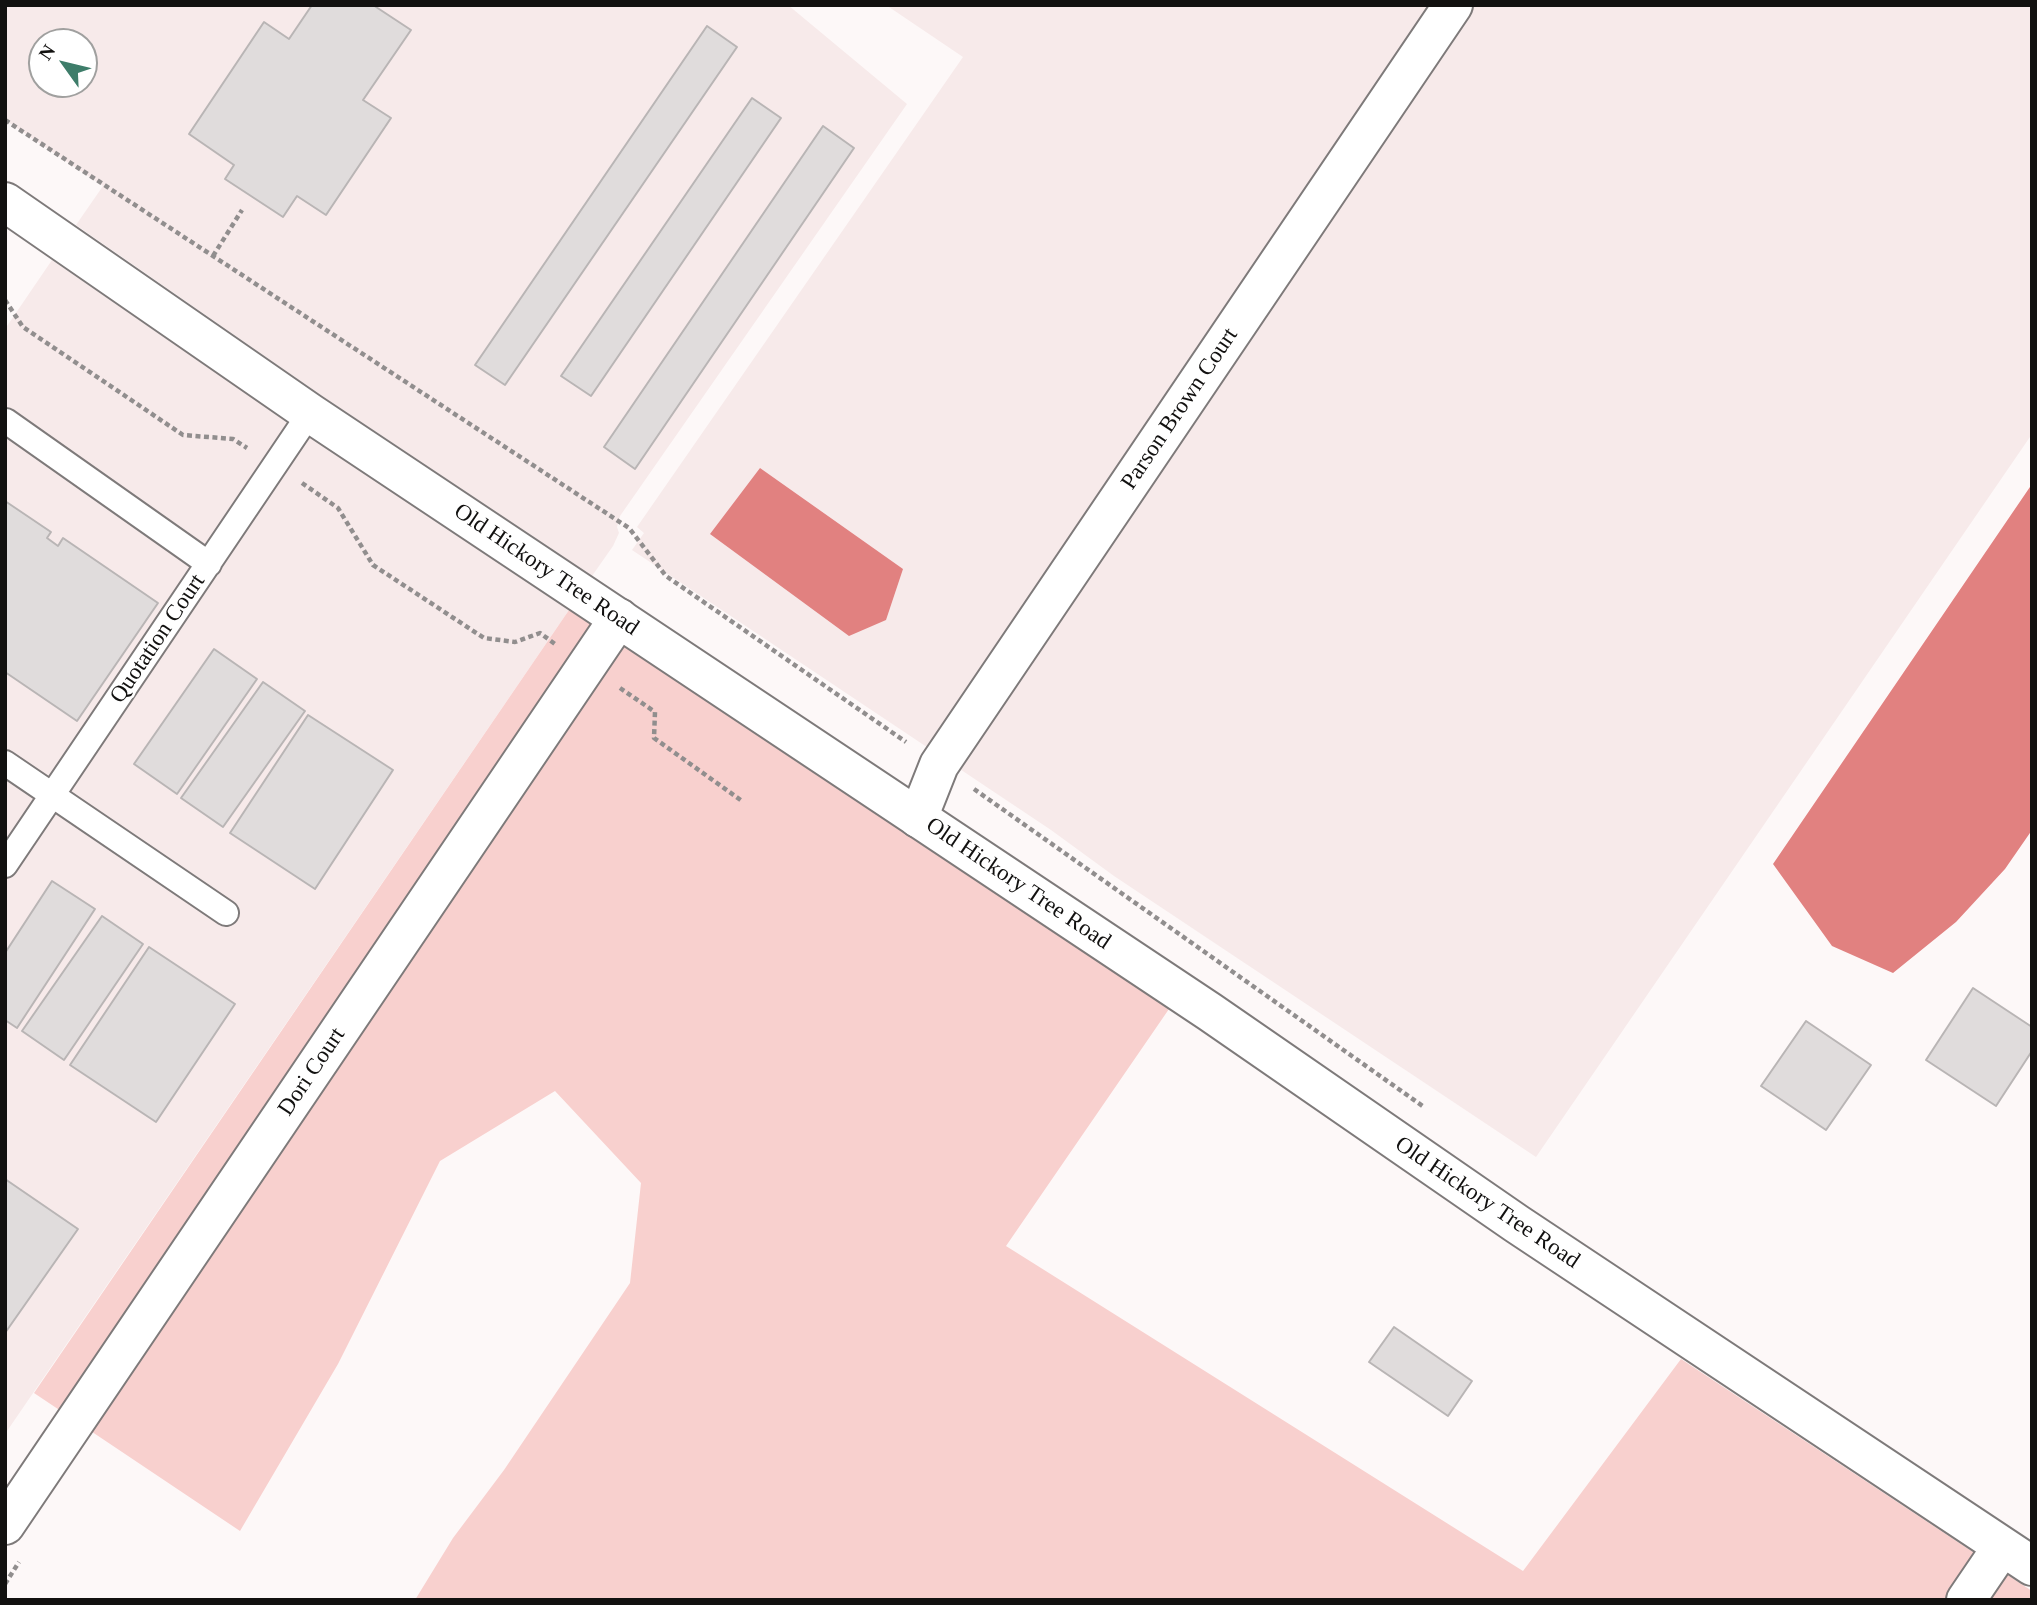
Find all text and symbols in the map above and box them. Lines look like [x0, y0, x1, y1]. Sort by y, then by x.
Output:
north arrow [28, 28, 98, 98]
text: N [34, 41, 59, 64]
street label: Parson Brown Court [1116, 323, 1244, 495]
street label: Old Hickory Tree Road [448, 498, 644, 642]
street label: Quotation Court [105, 569, 211, 709]
street label: Old Hickory Tree Road [920, 812, 1116, 956]
street label: Dori Court [273, 1023, 351, 1121]
street label: Old Hickory Tree Road [1389, 1131, 1585, 1275]

